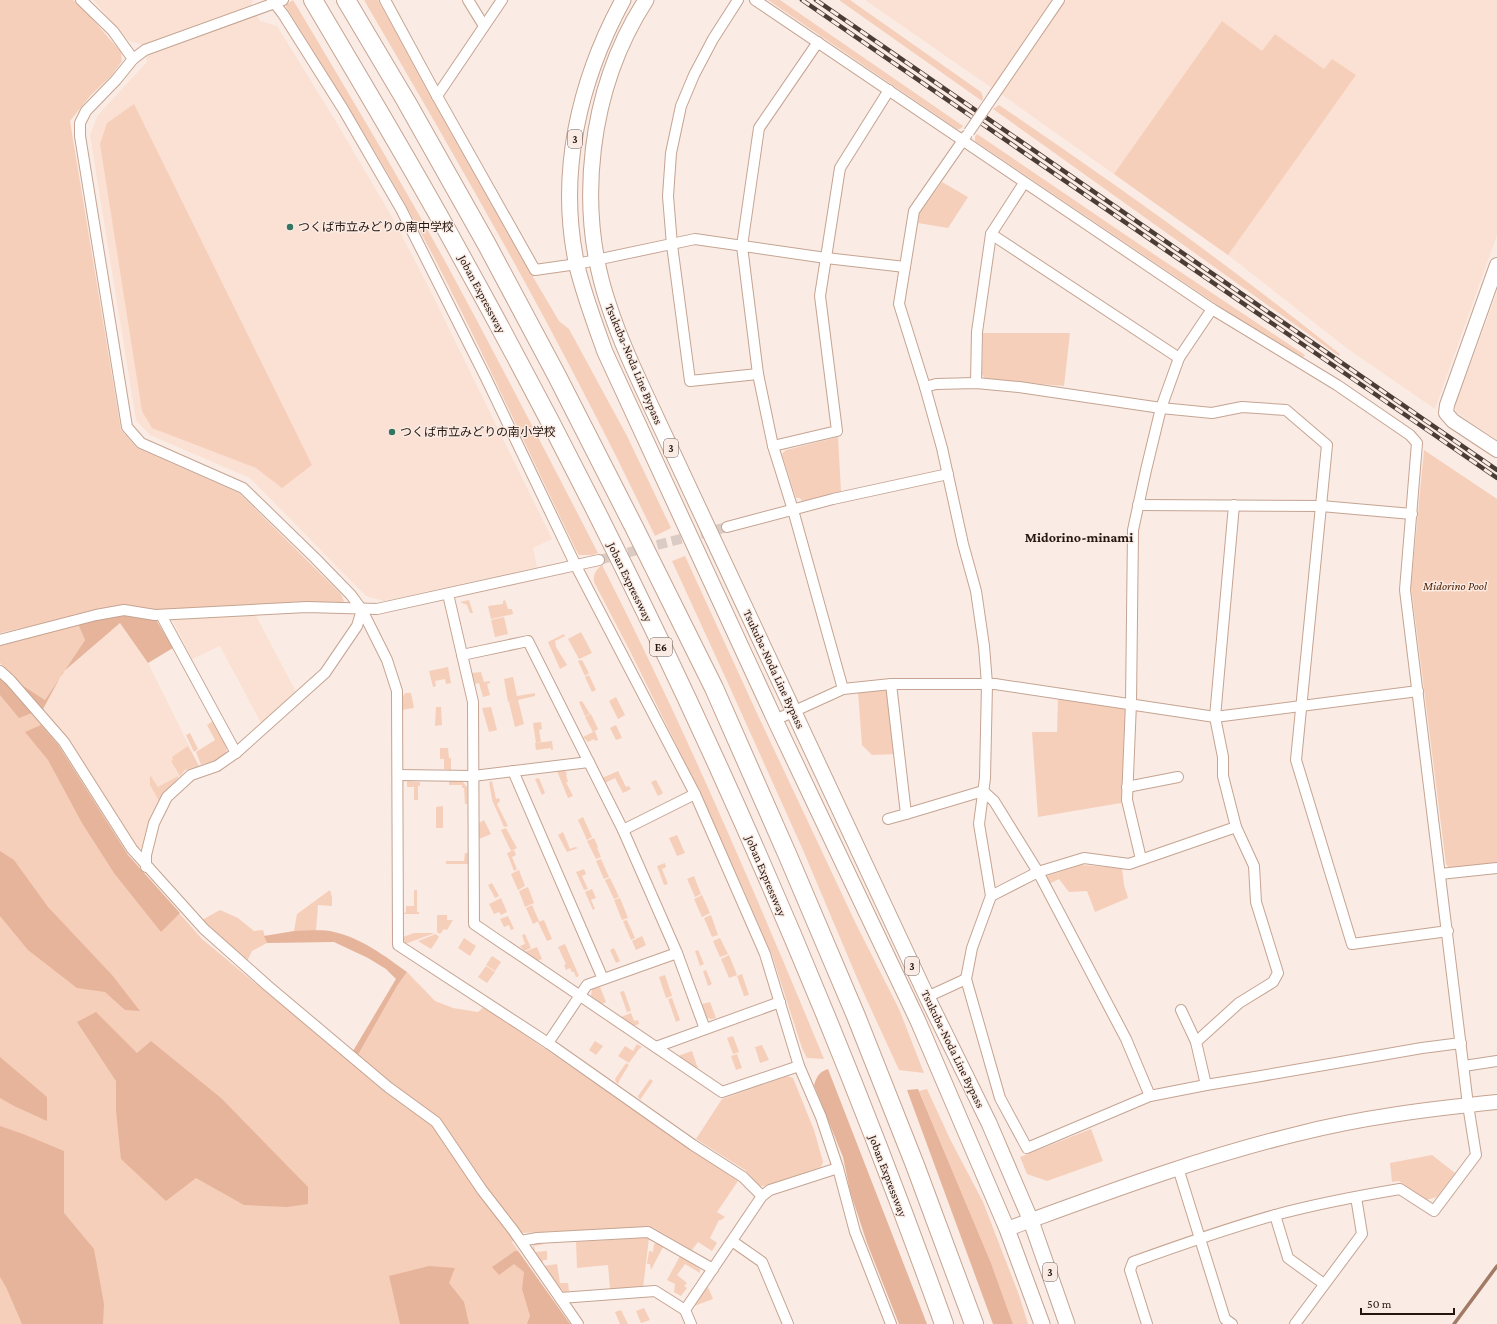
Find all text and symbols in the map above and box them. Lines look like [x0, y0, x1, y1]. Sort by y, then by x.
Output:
road number: 3 [568, 130, 582, 148]
place label: つくば市立みどりの南中学校 [298, 220, 454, 234]
marker: つくば市立みどりの南中学校 [285, 222, 295, 232]
street label: Joban Expressway [455, 252, 509, 336]
street label: Tsukuba-Noda Line Bypass [602, 302, 666, 427]
place label: つくば市立みどりの南小学校 [400, 425, 556, 439]
marker: つくば市立みどりの南小学校 [387, 427, 397, 437]
road number: 3 [664, 439, 678, 457]
district label: Midorino-minami [1025, 529, 1133, 545]
street label: Joban Expressway [604, 539, 655, 624]
park label: Midorino Pool [1422, 579, 1488, 593]
street label: Tsukuba-Noda Line Bypass [740, 607, 808, 731]
road number: E6 [650, 638, 672, 656]
street label: Joban Expressway [742, 832, 790, 919]
road number: 3 [905, 957, 919, 975]
street label: Tsukuba-Noda Line Bypass [918, 988, 988, 1111]
street label: Joban Expressway [866, 1132, 910, 1219]
road number: 3 [1043, 1263, 1057, 1281]
scale bar [1361, 1290, 1454, 1316]
text: 50 m [1367, 1297, 1392, 1311]

